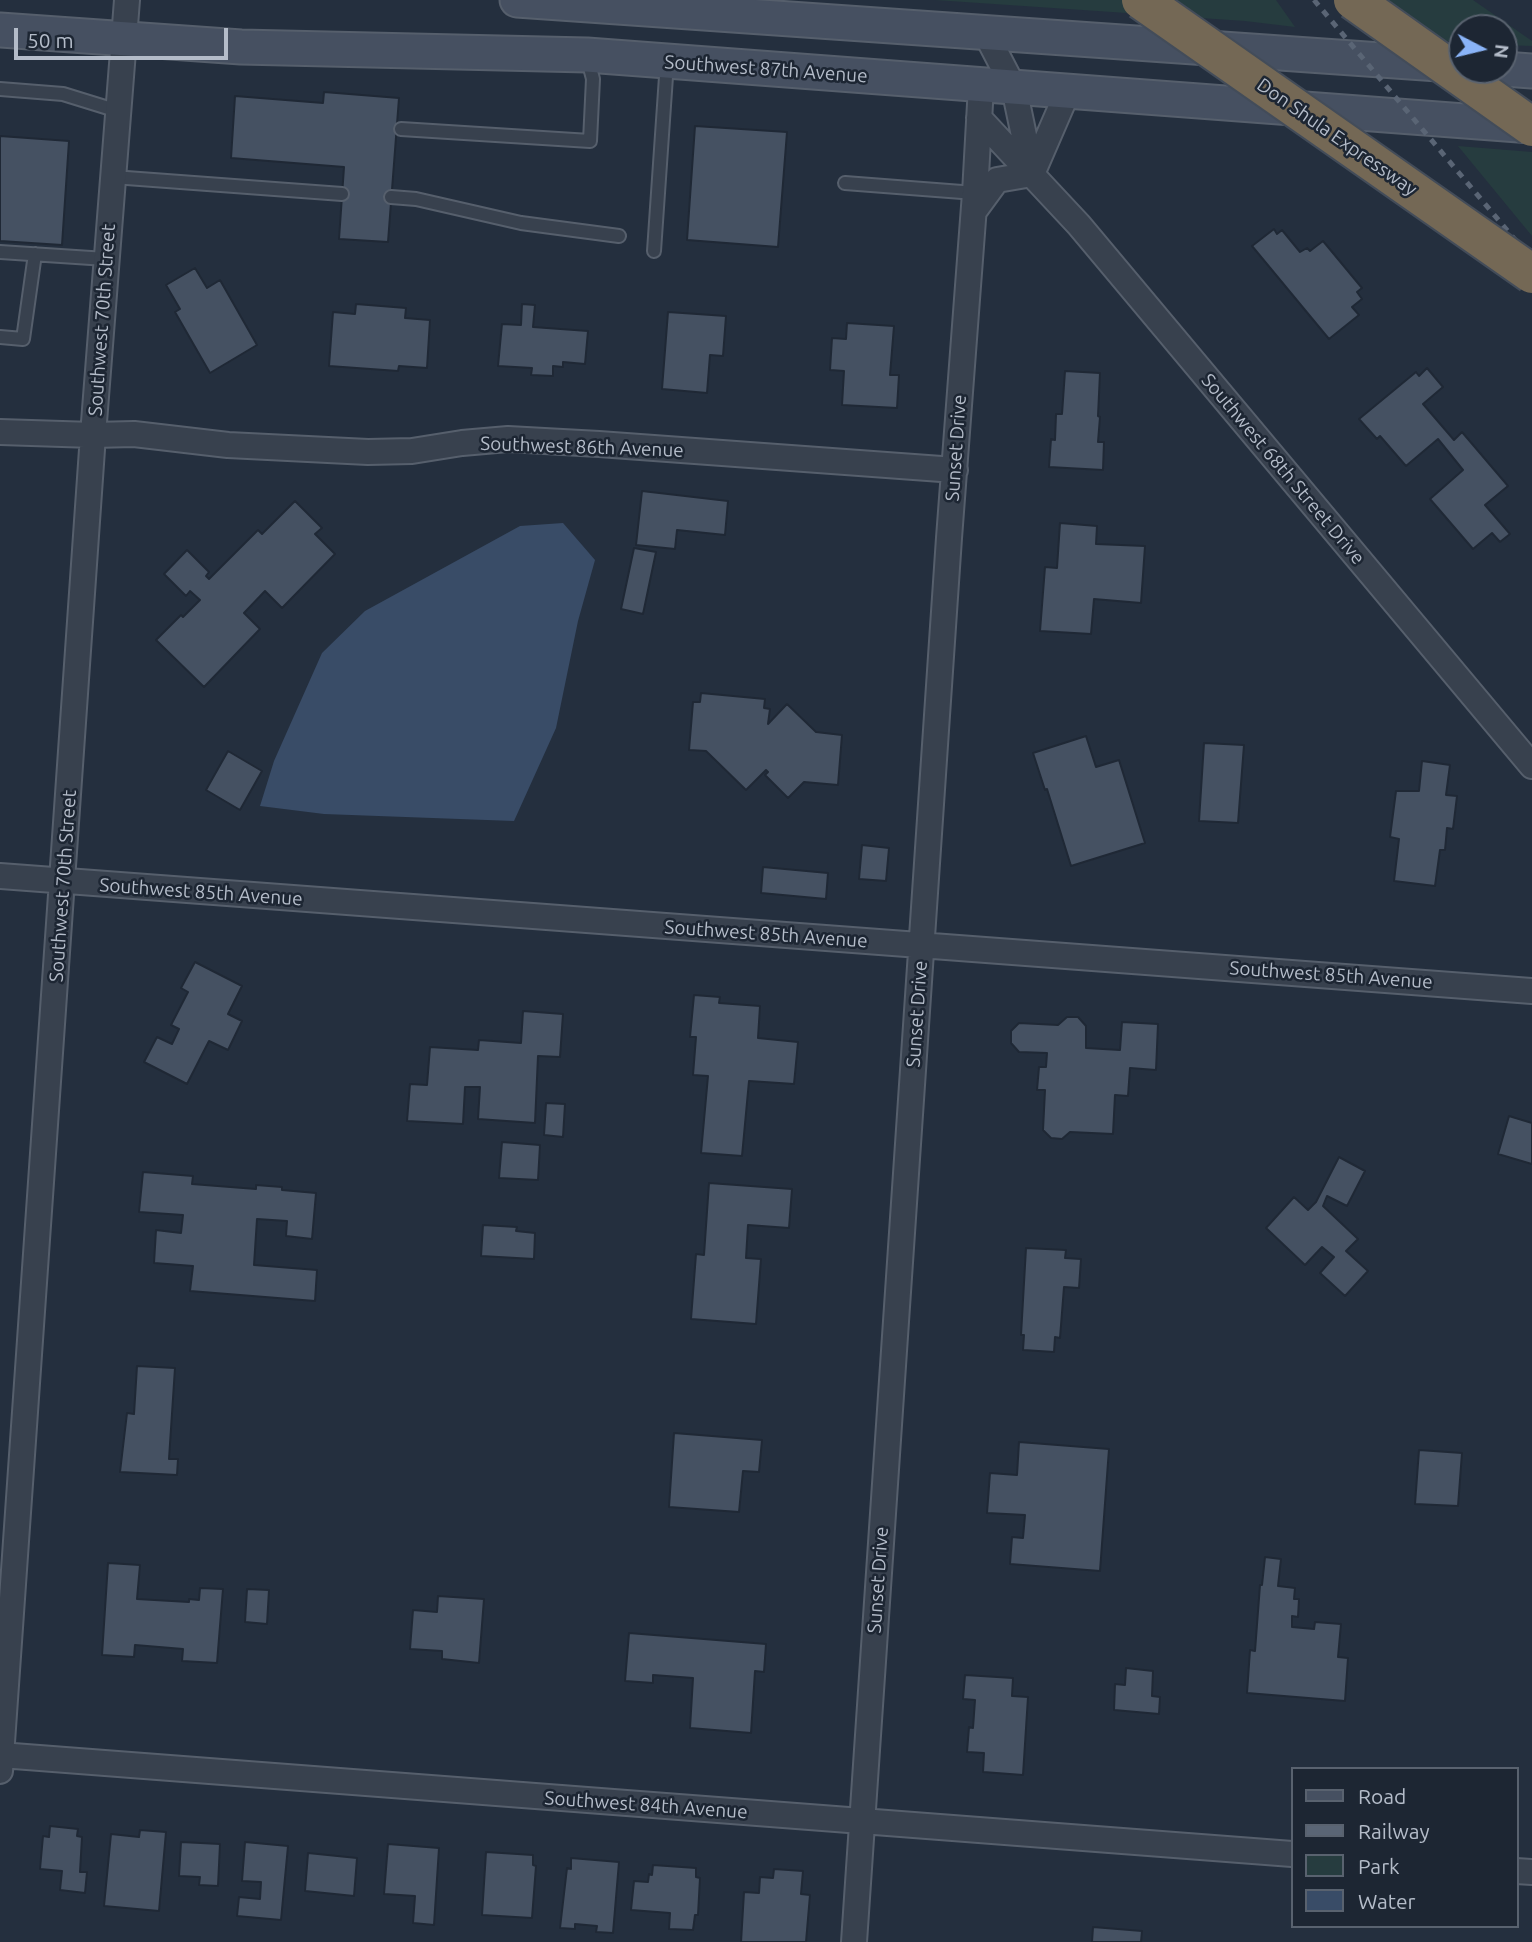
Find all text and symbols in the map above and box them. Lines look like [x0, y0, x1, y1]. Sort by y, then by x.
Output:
scale bar [18, 14, 231, 58]
north arrow [1448, 14, 1518, 84]
text: 50 m [27, 28, 74, 52]
text: N [1490, 43, 1514, 60]
street label: Southwest 87th Avenue [664, 51, 868, 87]
street label: Don Shula Expressway [1253, 73, 1421, 201]
street label: Southwest 70th Street [84, 223, 120, 417]
street label: Southwest 68th Street Drive [1197, 369, 1369, 569]
street label: Sunset Drive [941, 394, 971, 502]
street label: Southwest 86th Avenue [480, 432, 684, 462]
street label: Southwest 70th Street [45, 789, 81, 983]
street label: Southwest 85th Avenue [99, 874, 303, 910]
street label: Southwest 85th Avenue [664, 916, 868, 952]
street label: Southwest 85th Avenue [1229, 957, 1433, 993]
street label: Sunset Drive [902, 960, 932, 1068]
street label: Sunset Drive [863, 1526, 893, 1634]
legend [1290, 1767, 1518, 1928]
text: Road [1358, 1784, 1406, 1808]
street label: Southwest 84th Avenue [544, 1787, 748, 1823]
text: Railway [1358, 1819, 1430, 1843]
text: Park [1358, 1854, 1400, 1878]
text: Water [1358, 1889, 1416, 1913]

